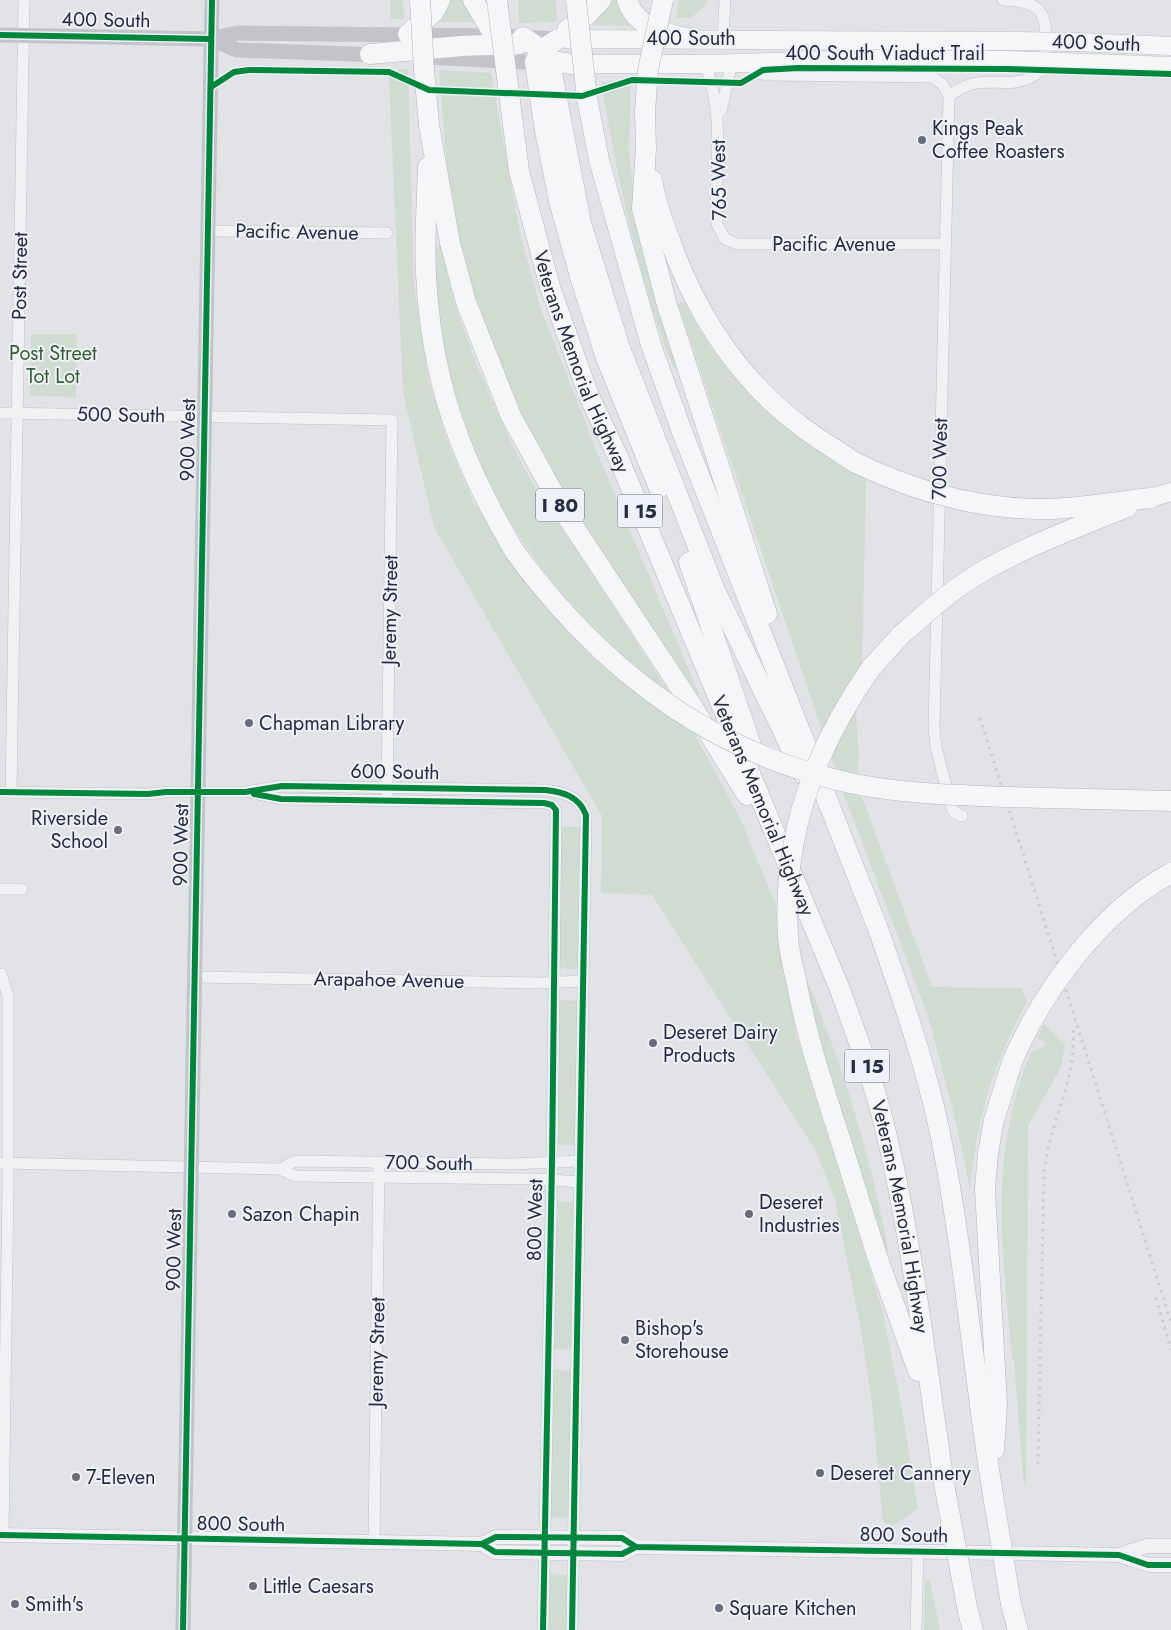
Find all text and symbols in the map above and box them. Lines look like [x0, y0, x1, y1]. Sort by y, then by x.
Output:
street label: 400 South [61, 5, 151, 35]
street label: 400 South [646, 24, 736, 53]
street label: 400 South [1051, 27, 1141, 59]
street label: 400 South Viaduct Trail [785, 39, 985, 68]
place label: Kings Peak Coffee Roasters [932, 114, 1064, 166]
marker: Kings Peak Coffee Roasters [916, 134, 928, 146]
street label: 765 West [704, 139, 734, 221]
street label: Pacific Avenue [235, 216, 359, 248]
street label: Pacific Avenue [772, 230, 896, 259]
street label: Post Street [5, 232, 35, 320]
street label: Veterans Memorial Highway [526, 247, 638, 478]
park label: Post Street Tot Lot [9, 339, 97, 391]
street label: 900 West [173, 398, 203, 482]
street label: 500 South [76, 400, 166, 430]
street label: 700 West [925, 418, 955, 500]
road number: I 80 [536, 488, 584, 522]
road number: I 15 [618, 494, 662, 528]
street label: Jeremy Street [374, 555, 405, 668]
street label: Veterans Memorial Highway [704, 691, 822, 921]
place label: Chapman Library [259, 709, 404, 738]
marker: Chapman Library [243, 717, 255, 729]
street label: 600 South [350, 757, 440, 787]
street label: 900 West [166, 803, 196, 887]
place label: Riverside School [31, 804, 108, 856]
marker: Riverside School [112, 824, 124, 836]
street label: Arapahoe Avenue [313, 964, 465, 996]
place label: Deseret Dairy Products [663, 1018, 778, 1070]
marker: Deseret Dairy Products [647, 1037, 659, 1049]
road number: I 15 [844, 1050, 890, 1082]
street label: Veterans Memorial Highway [864, 1097, 937, 1335]
street label: 700 South [385, 1148, 473, 1178]
street label: 800 West [520, 1178, 550, 1261]
place label: Deseret Industries [759, 1188, 840, 1240]
place label: Sazon Chapin [242, 1200, 360, 1229]
street label: 900 West [159, 1208, 189, 1292]
marker: Sazon Chapin [226, 1208, 238, 1220]
marker: Deseret Industries [743, 1208, 755, 1220]
street label: Jeremy Street [361, 1297, 392, 1410]
place label: Bishop's Storehouse [635, 1314, 729, 1366]
marker: Bishop's Storehouse [619, 1334, 631, 1346]
place label: Deseret Cannery [830, 1459, 971, 1488]
place label: 7-Eleven [86, 1463, 156, 1492]
marker: Deseret Cannery [814, 1467, 826, 1479]
marker: 7-Eleven [70, 1471, 82, 1483]
street label: 800 South [196, 1509, 286, 1539]
street label: 800 South [859, 1520, 949, 1550]
place label: Little Caesars [263, 1572, 374, 1601]
marker: Little Caesars [247, 1580, 259, 1592]
place label: Smith's [25, 1590, 83, 1619]
place label: Square Kitchen [729, 1594, 857, 1623]
marker: Smith's [9, 1598, 21, 1610]
marker: Square Kitchen [713, 1602, 725, 1614]

